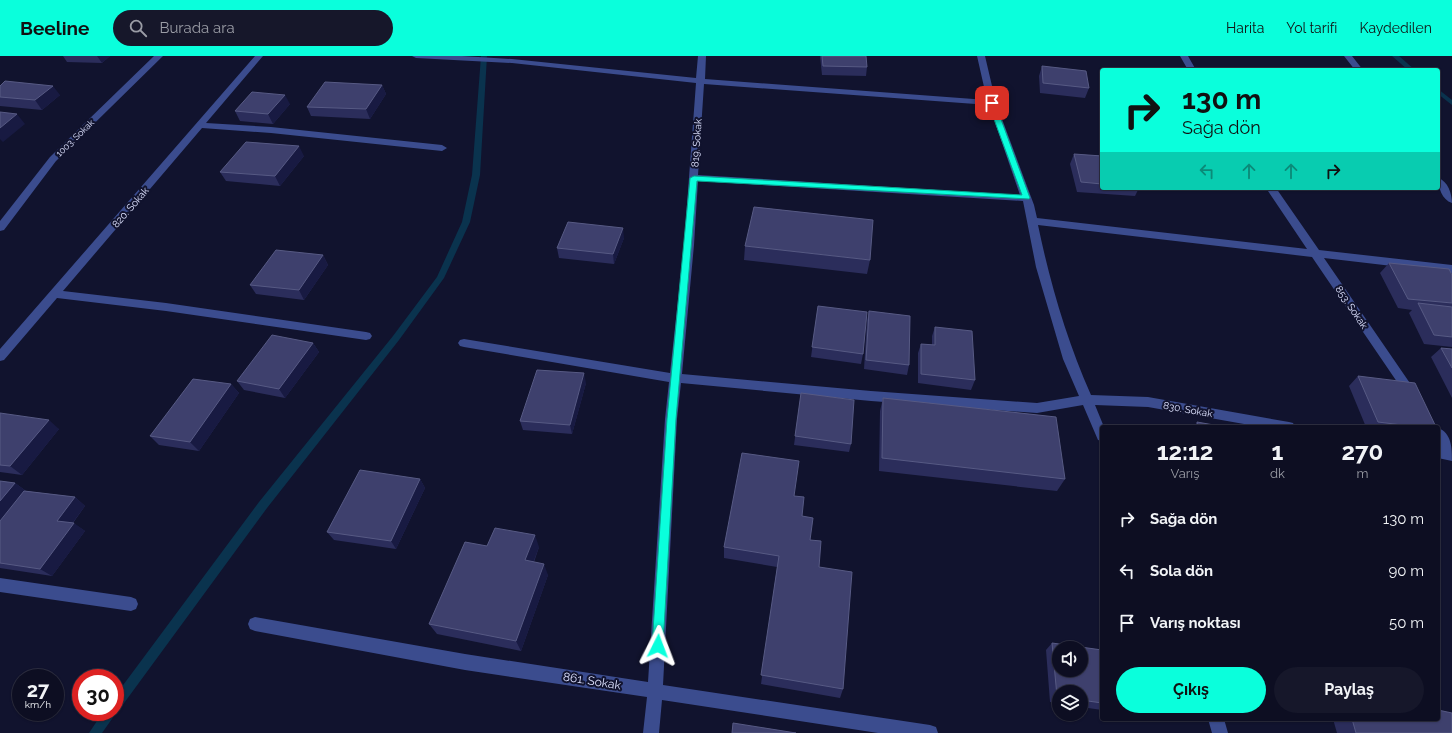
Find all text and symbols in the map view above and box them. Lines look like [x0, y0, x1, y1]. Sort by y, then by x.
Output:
search box [113, 10, 393, 46]
text: Beeline [20, 17, 89, 39]
icon: search [127, 17, 149, 39]
text: Burada ara [159, 19, 235, 37]
text: Harita [1226, 20, 1264, 36]
text: Yol tarifi [1286, 20, 1337, 36]
text: Kaydedilen [1359, 20, 1432, 36]
text: 130 m [1182, 83, 1261, 116]
icon: right [1116, 84, 1168, 136]
pin [975, 86, 1009, 120]
icon: arrive [981, 92, 1003, 114]
street label: 1003. Sokak [54, 117, 96, 159]
text: Sağa dön [1182, 117, 1261, 138]
street label: 819. Sokak [689, 118, 704, 168]
icon: left [1196, 160, 1218, 182]
icon: ahead [1238, 160, 1260, 182]
icon: ahead [1280, 160, 1302, 182]
icon: right [1322, 160, 1344, 182]
street label: 820. Sokak [110, 184, 151, 230]
street label: 853. Sokak [1333, 284, 1370, 331]
street label: 830. Sokak [1162, 400, 1214, 419]
text: 12:12 [1157, 437, 1213, 466]
text: 1 [1272, 437, 1283, 466]
text: 270 [1342, 437, 1383, 466]
text: Varış [1171, 466, 1199, 481]
text: dk [1270, 466, 1285, 481]
text: m [1356, 466, 1368, 481]
icon: right [1116, 508, 1138, 530]
text: Sağa dön [1150, 510, 1217, 528]
text: 130 m [1383, 510, 1424, 528]
icon: left [1116, 560, 1138, 582]
text: Sola dön [1150, 562, 1213, 580]
text: 90 m [1388, 562, 1424, 580]
icon: arrive [1116, 612, 1138, 634]
text: Varış noktası [1150, 614, 1241, 632]
text: 50 m [1389, 614, 1424, 632]
position arrow [637, 625, 679, 667]
map controls [1052, 641, 1088, 721]
button: sound [1052, 641, 1088, 677]
button: Çıkış [1116, 667, 1266, 713]
button: Paylaş [1274, 667, 1424, 713]
speed limit sign: 30 [72, 669, 124, 721]
street label: 861. Sokak [562, 670, 623, 693]
text: 27 [27, 678, 49, 702]
button: layers [1052, 685, 1088, 721]
text: km/h [25, 699, 51, 710]

